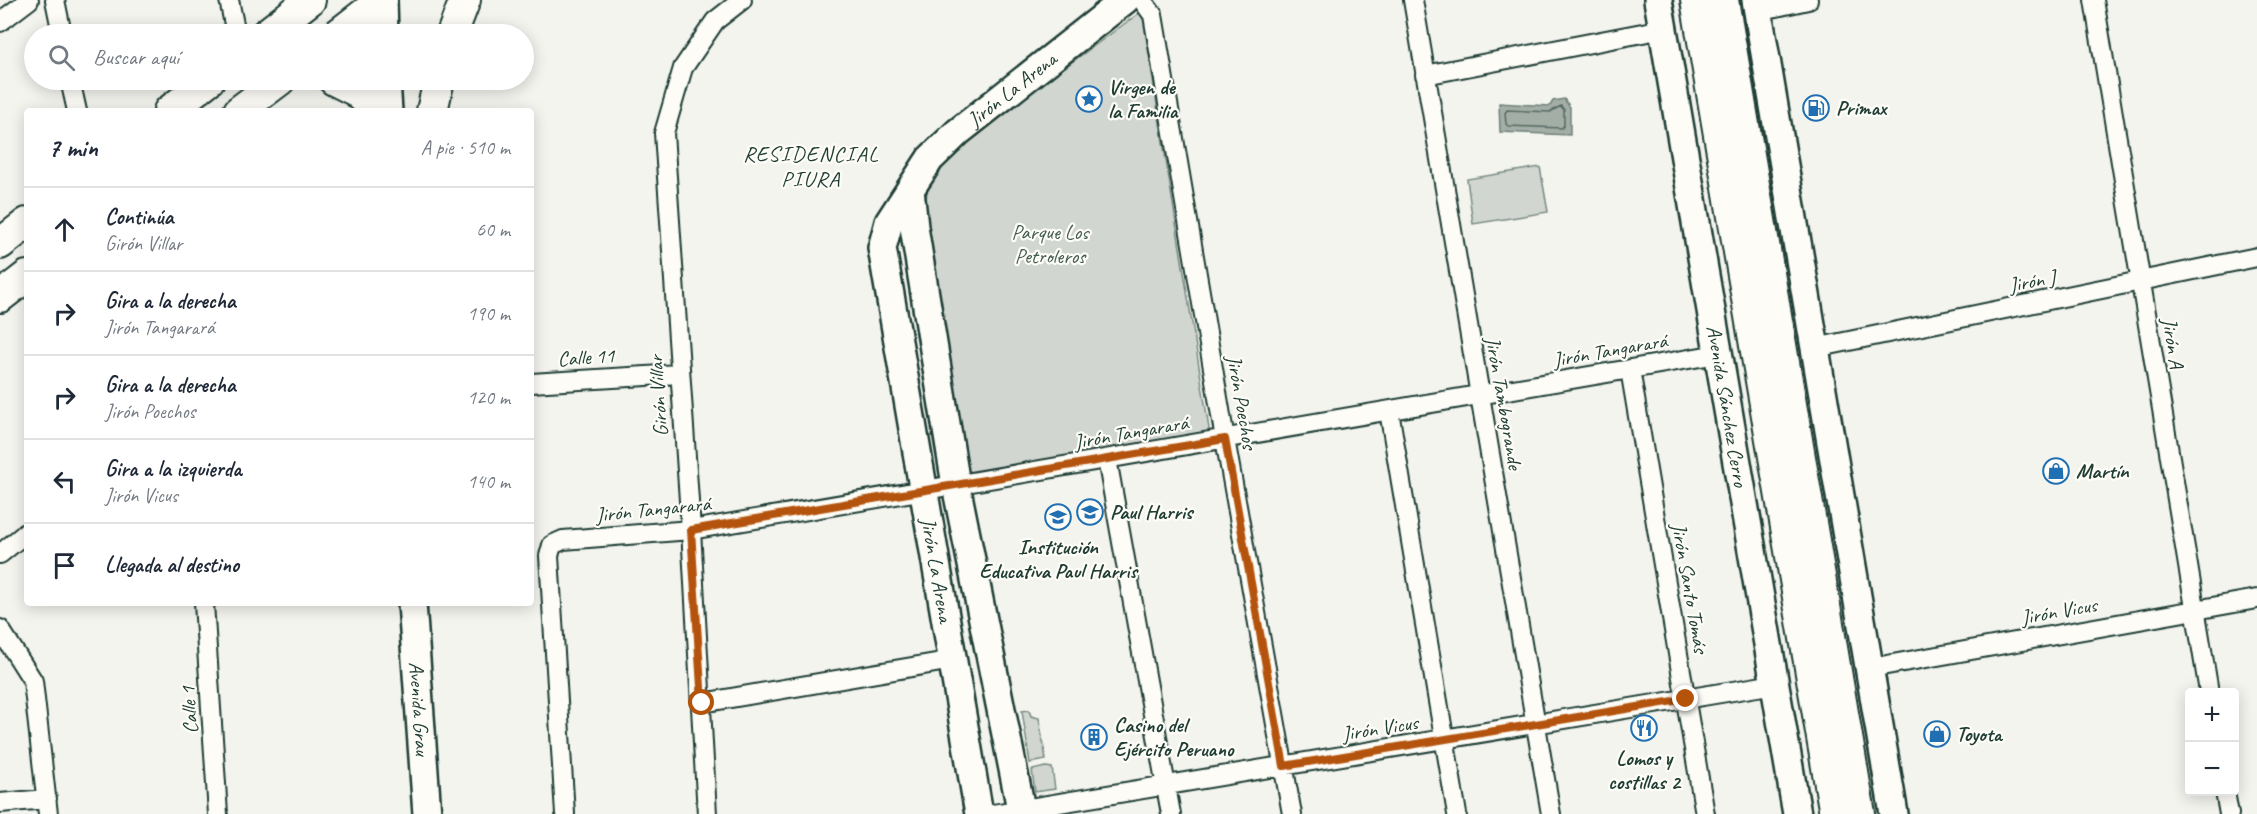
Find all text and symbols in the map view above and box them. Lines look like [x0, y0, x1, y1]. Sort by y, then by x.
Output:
search box [24, 24, 534, 90]
icon: search [45, 41, 78, 74]
text: Buscar aquí [93, 43, 179, 71]
street label: Jirón La Arena [961, 45, 1064, 133]
place label: Virgen de la Familia [1108, 74, 1179, 124]
place icon: Virgen de la Familia [1074, 84, 1104, 114]
fuel station icon: Primax [1801, 93, 1831, 123]
place label: Primax [1836, 95, 1888, 121]
text: 7 min [48, 131, 98, 164]
text: A pie · 510 m [421, 135, 510, 160]
district label: RESIDENCIAL PIURA [743, 140, 879, 193]
text: Continúa [105, 203, 173, 231]
icon: ahead [48, 213, 81, 246]
text: 60 m [476, 217, 510, 242]
park label: Parque Los Petroleros [1012, 219, 1090, 269]
text: Girón Villar [105, 231, 182, 256]
street label: Jirón J [2006, 263, 2061, 298]
text: Gira a la derecha [105, 287, 236, 315]
icon: right [48, 297, 81, 330]
text: 190 m [467, 301, 510, 326]
text: Jirón Tangarará [105, 315, 215, 340]
street label: Jirón A [2156, 315, 2190, 371]
street label: Avenida Sánchez Cerro [1701, 323, 1754, 490]
street label: Jirón Tangarará [1550, 327, 1671, 373]
street label: Jirón Tambogrande [1479, 334, 1529, 474]
street label: Calle 11 [557, 342, 617, 372]
street label: Girón Villar [642, 352, 674, 437]
street label: Jirón Poechos [1221, 352, 1263, 453]
text: Gira a la derecha [105, 371, 236, 399]
icon: right [48, 381, 81, 414]
text: 120 m [467, 385, 510, 410]
text: Jirón Poechos [105, 399, 195, 424]
street label: Jirón Tangarará [1071, 409, 1192, 455]
text: Gira a la izquierda [105, 455, 242, 483]
shop icon: Martín [2041, 456, 2071, 486]
place label: Martín [2076, 458, 2130, 484]
icon: left [48, 465, 81, 498]
text: 140 m [467, 469, 510, 494]
text: Jirón Vicus [105, 483, 178, 508]
street label: Jirón Tangarará [593, 490, 713, 528]
school or university icon: Paul Harris [1075, 497, 1105, 527]
place label: Paul Harris [1110, 499, 1195, 525]
school or university icon: Institución Educativa Paul Harris [1043, 502, 1073, 532]
street label: Jirón La Arena [915, 514, 959, 627]
street label: Jirón Santo Tomás [1666, 520, 1715, 657]
place label: Institución Educativa Paul Harris [979, 534, 1139, 584]
icon: arrive [48, 549, 81, 582]
text: Llegada al destino [105, 551, 239, 579]
street label: Jirón Vicus [2018, 591, 2101, 631]
street label: Avenida Grau [403, 661, 436, 758]
street label: Calle 1 [174, 684, 204, 735]
route end [1672, 685, 1698, 711]
map controls [2185, 688, 2239, 796]
button: + [2185, 688, 2239, 742]
route start [688, 689, 714, 715]
street label: Jirón Vicus [1339, 709, 1422, 747]
place label: Casino del Ejército Peruano [1114, 712, 1235, 762]
restaurant icon: Lomos y costillas 2 [1629, 713, 1659, 743]
shop icon: Toyota [1922, 719, 1952, 749]
place label: Toyota [1956, 721, 2004, 747]
building icon: Casino del Ejército Peruano [1079, 722, 1109, 752]
button: − [2185, 742, 2239, 796]
place label: Lomos y costillas 2 [1608, 745, 1682, 795]

